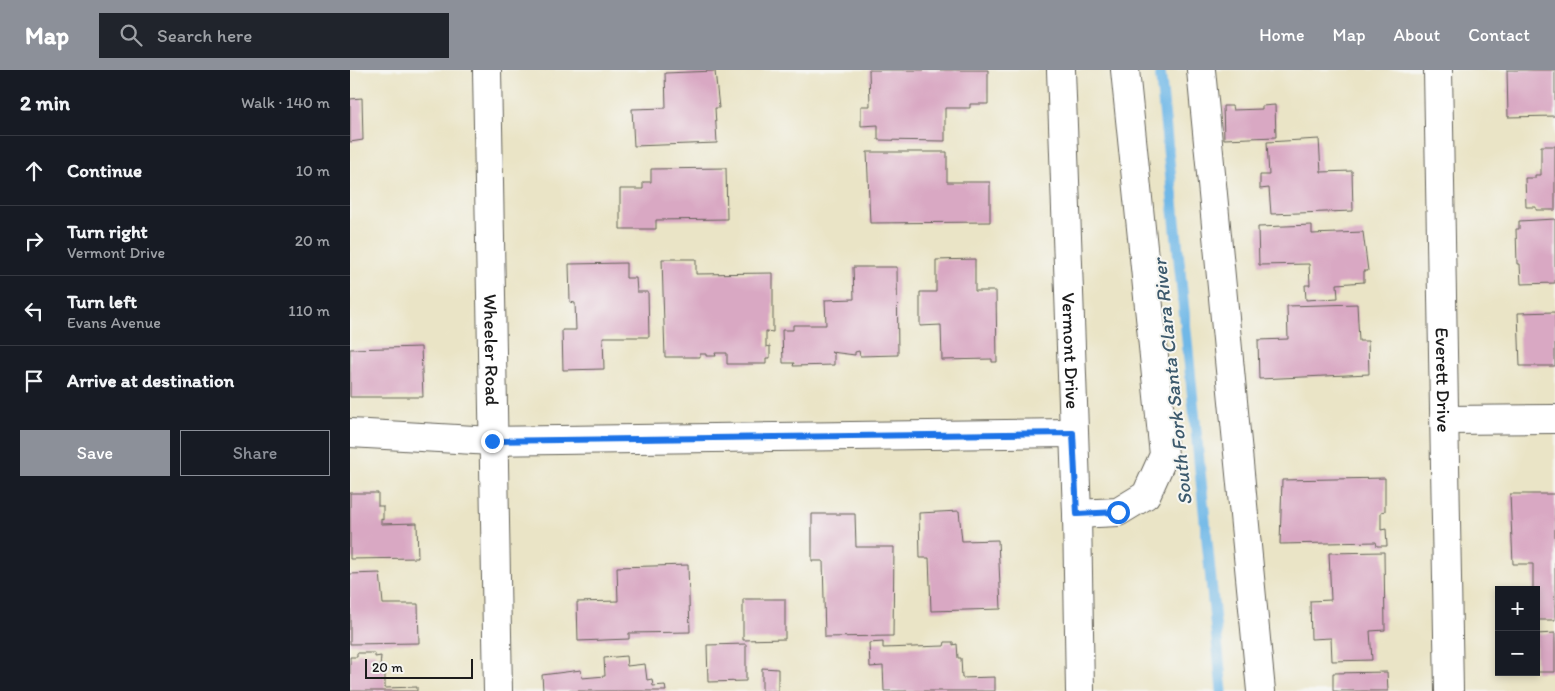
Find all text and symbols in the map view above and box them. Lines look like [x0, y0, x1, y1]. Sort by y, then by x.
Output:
search box [99, 13, 449, 58]
text: Map [25, 21, 69, 50]
icon: search [117, 21, 145, 49]
text: Search here [157, 24, 252, 47]
text: Home [1259, 24, 1305, 46]
text: Map [1333, 24, 1366, 46]
text: About [1394, 24, 1440, 46]
text: Contact [1468, 24, 1530, 46]
text: 2 min [20, 90, 70, 115]
text: Walk · 140 m [241, 93, 330, 112]
icon: ahead [20, 157, 48, 185]
text: Continue [67, 159, 142, 182]
text: 10 m [296, 161, 330, 180]
text: Turn right [67, 220, 148, 243]
icon: right [20, 227, 48, 255]
text: 20 m [295, 231, 330, 250]
text: Vermont Drive [67, 243, 165, 262]
water label: South Fork Santa Clara River [1147, 255, 1197, 506]
text: Turn left [67, 290, 137, 313]
street label: Vermont Drive [1057, 292, 1084, 410]
street label: Wheeler Road [479, 294, 504, 407]
icon: left [20, 297, 48, 325]
text: 110 m [288, 301, 330, 320]
text: Evans Avenue [67, 313, 161, 332]
street label: Everett Drive [1431, 327, 1455, 433]
icon: arrive [20, 367, 48, 395]
text: Arrive at destination [67, 369, 234, 392]
button: Save [20, 430, 170, 476]
button: Share [180, 430, 330, 476]
route end [481, 430, 504, 453]
route start [1107, 501, 1130, 524]
map controls [1495, 586, 1540, 676]
button: + [1495, 586, 1540, 631]
button: − [1495, 631, 1540, 676]
scale bar [365, 656, 472, 679]
text: 20 m [372, 659, 403, 676]

